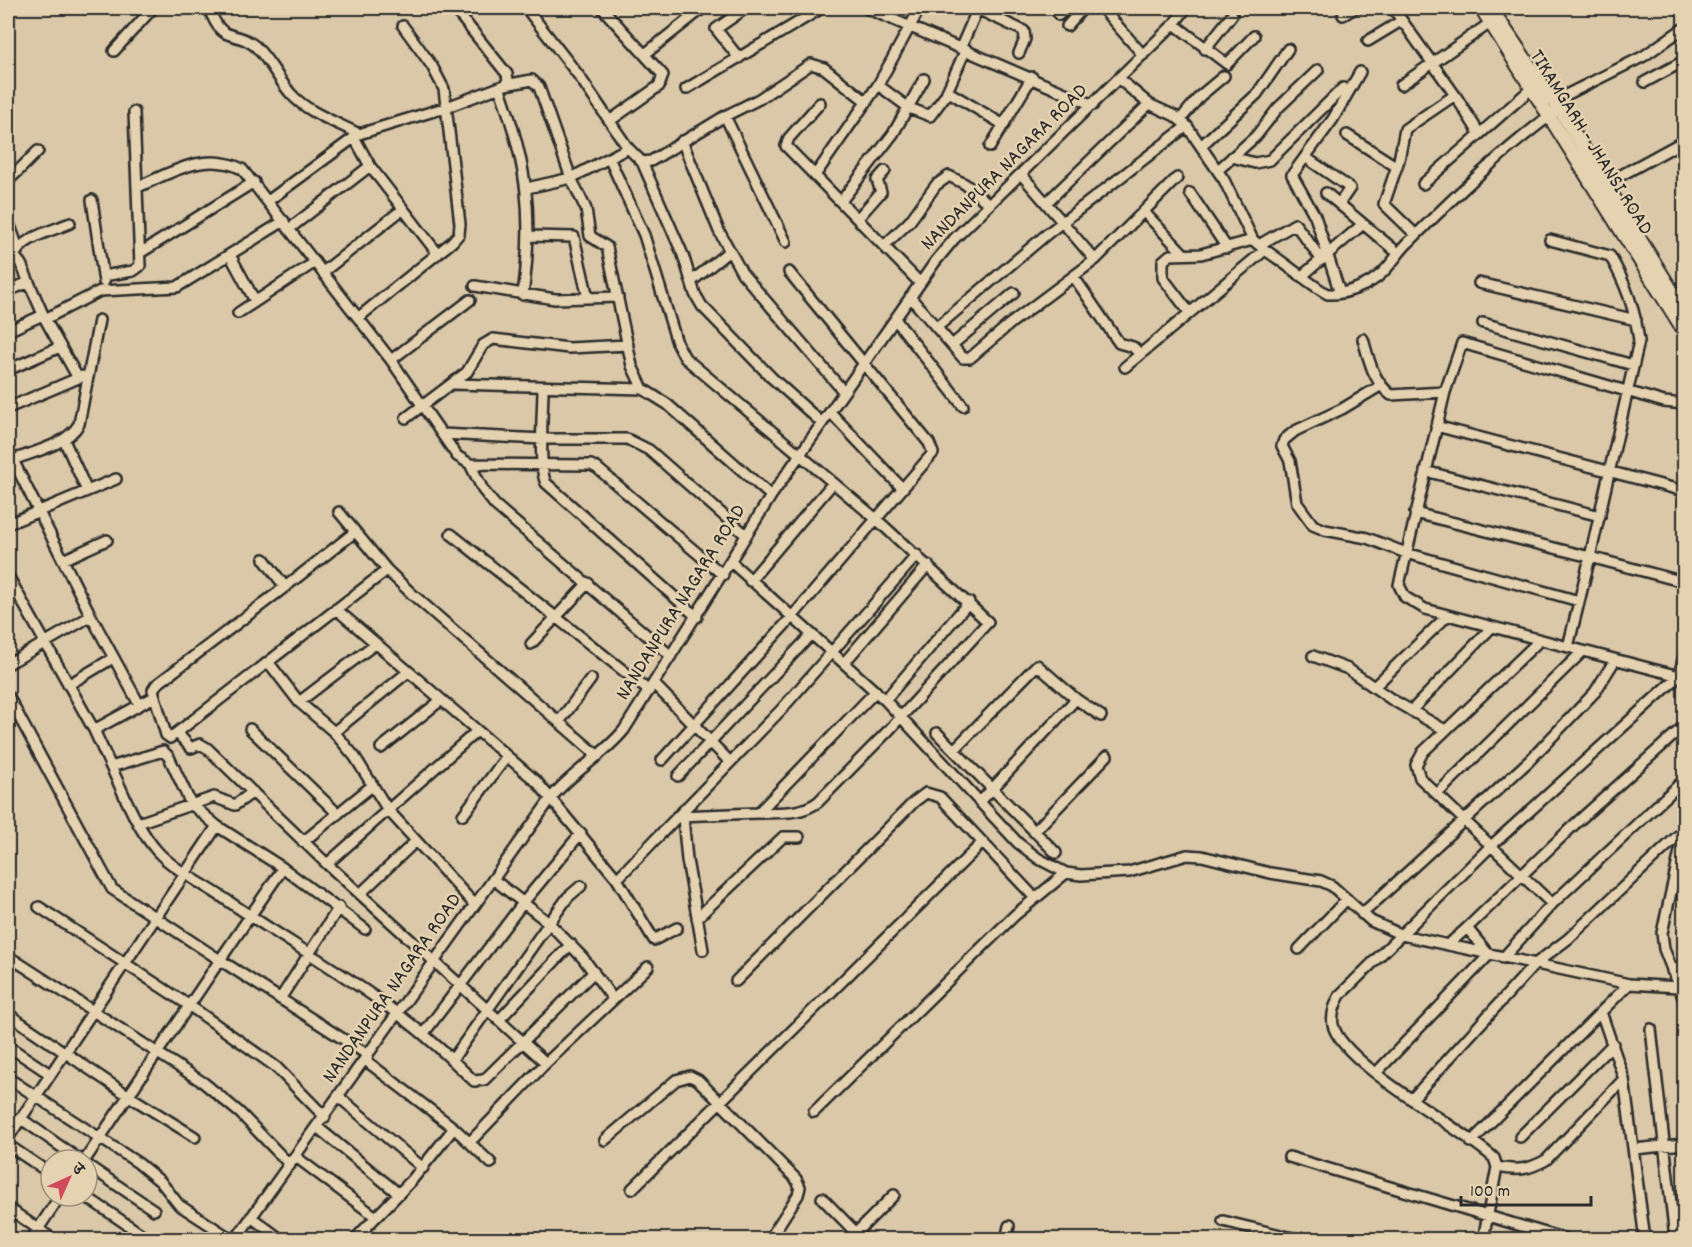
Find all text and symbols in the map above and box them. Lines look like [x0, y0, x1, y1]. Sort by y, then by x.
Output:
street label: TIKAMGARH - JHANSI ROAD [1521, 44, 1659, 242]
street label: NANDANPURA NAGARA ROAD [914, 77, 1096, 259]
street label: NANDANPURA NAGARA ROAD [609, 499, 755, 707]
street label: NANDANPURA NAGARA ROAD [316, 888, 470, 1090]
north arrow [39, 1148, 99, 1208]
text: उ [66, 1157, 90, 1181]
scale bar [1461, 1169, 1592, 1207]
text: 100 m [1470, 1180, 1510, 1205]

